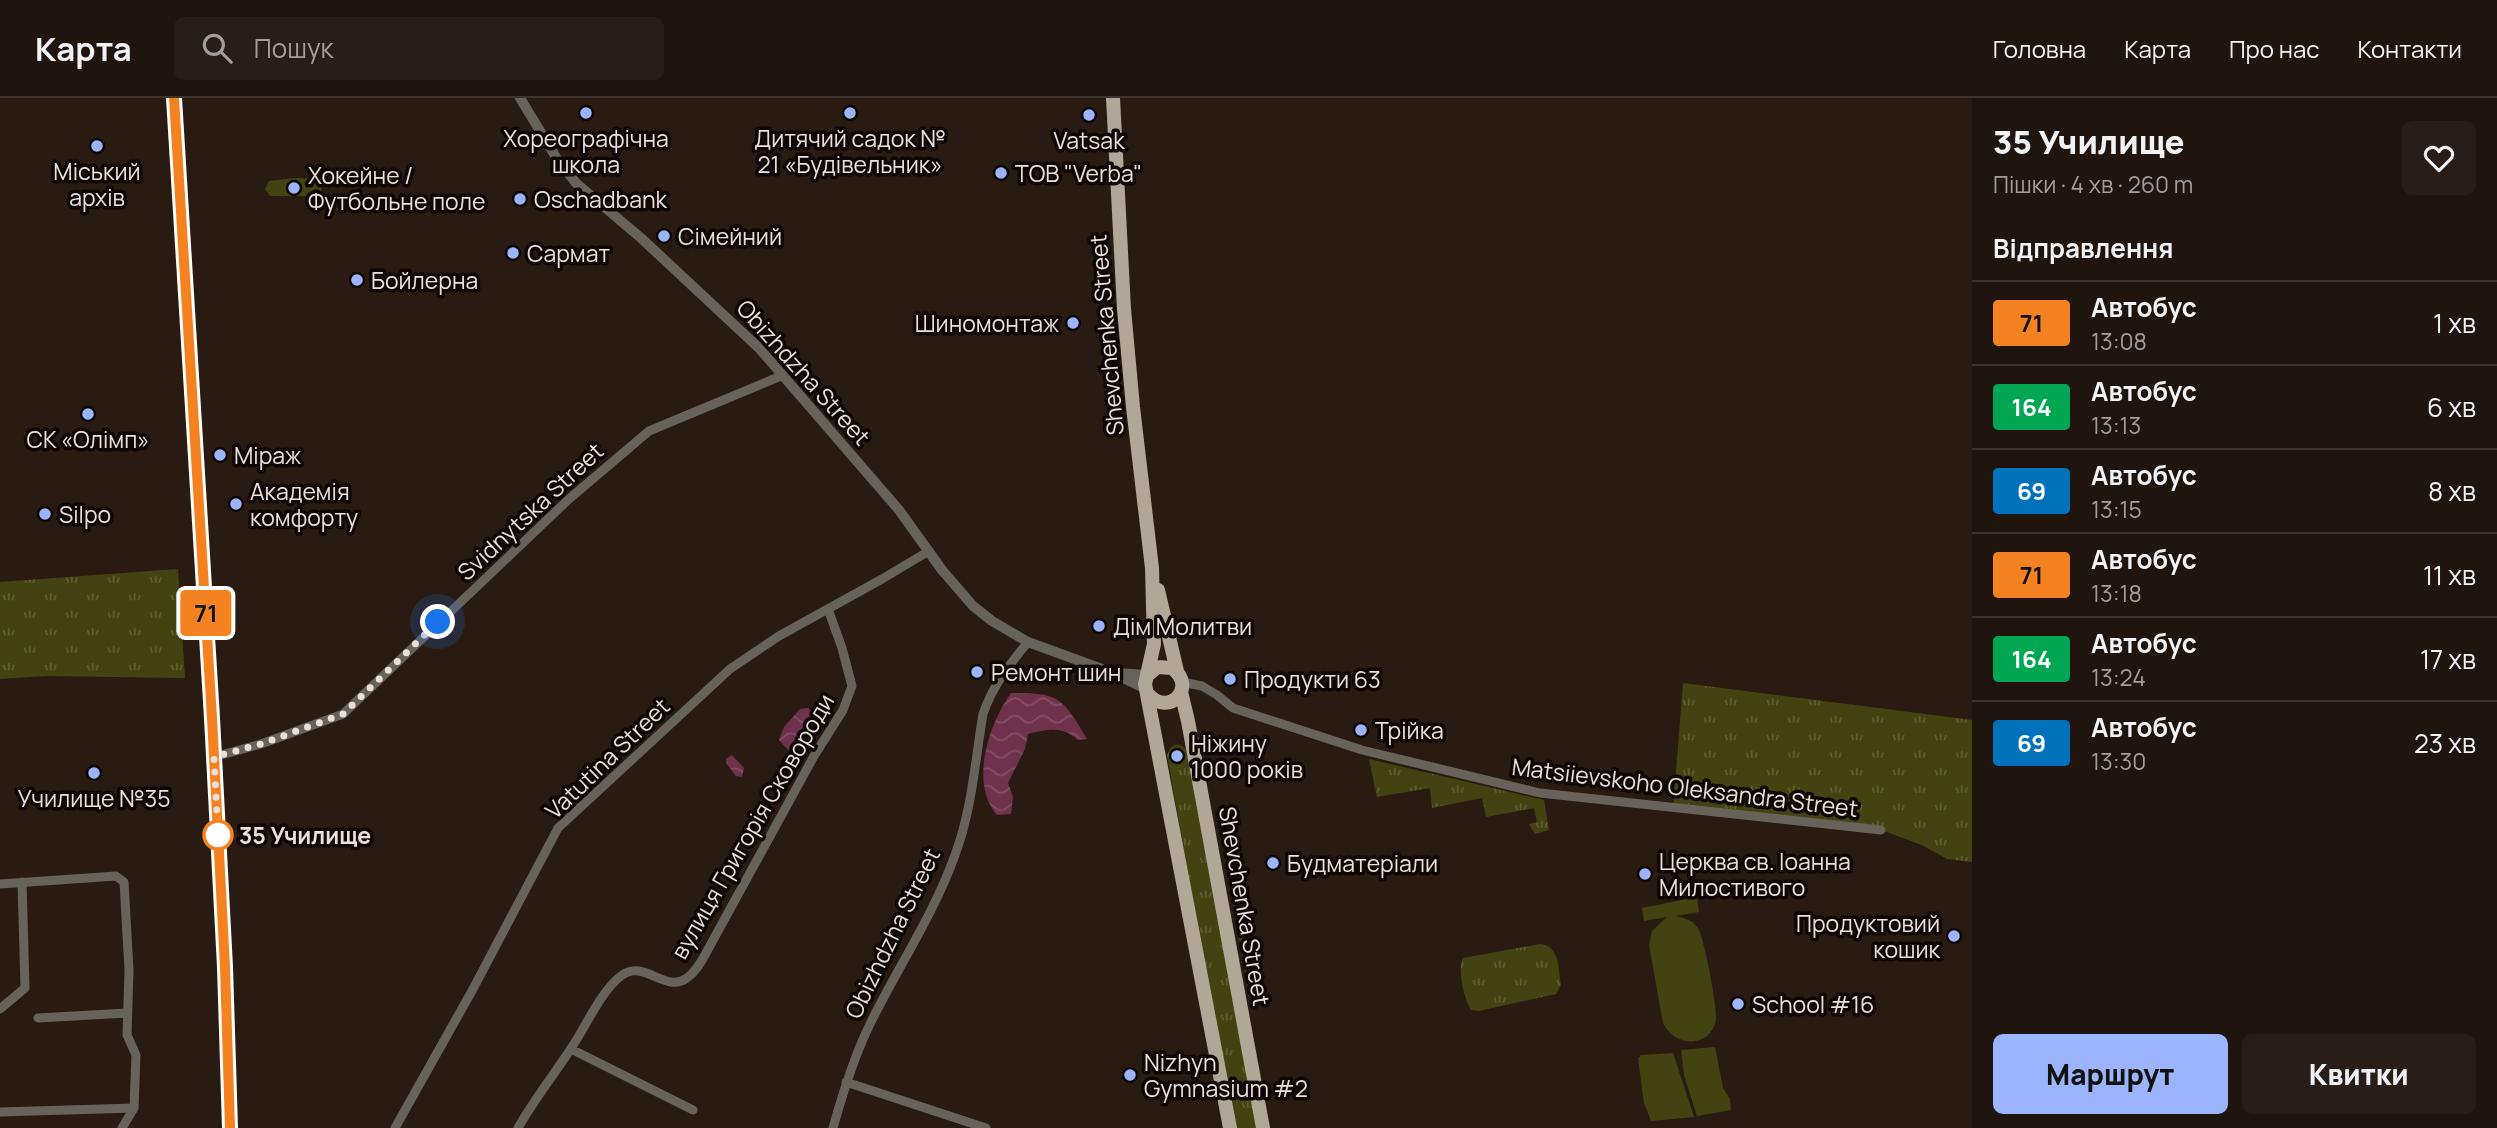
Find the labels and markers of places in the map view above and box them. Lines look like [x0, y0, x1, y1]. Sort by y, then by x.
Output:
marker: Хореографічна школа [578, 105, 594, 121]
marker: Дитячий садок № 21 «Будівельник» [842, 105, 858, 121]
marker: Vatsak [1081, 107, 1097, 123]
place label: Хореографічна школа [503, 122, 669, 180]
place label: Дитячий садок № 21 «Будівельник» [754, 122, 946, 180]
place label: Vatsak [1053, 124, 1125, 156]
marker: Міський архів [89, 138, 105, 154]
place label: Міський архів [53, 155, 141, 213]
place label: ТОВ "Verba" [1015, 157, 1142, 189]
place label: Хокейне / Футбольне поле [308, 159, 485, 217]
marker: ТОВ "Verba" [993, 165, 1009, 181]
marker: Хокейне / Футбольне поле [286, 180, 302, 196]
place label: Oschadbank [534, 183, 668, 215]
marker: Oschadbank [512, 191, 528, 207]
place label: Сімейний [678, 220, 782, 252]
marker: Сімейний [656, 228, 672, 244]
place label: Сармат [527, 237, 611, 269]
marker: Сармат [505, 245, 521, 261]
place label: Бойлерна [371, 264, 478, 296]
marker: Бойлерна [349, 272, 365, 288]
place label: Шиномонтаж [915, 307, 1059, 339]
marker: Шиномонтаж [1065, 315, 1081, 331]
marker: СК «Олімп» [80, 406, 96, 422]
place label: СК «Олімп» [26, 423, 150, 455]
place label: Міраж [234, 439, 301, 471]
marker: Міраж [212, 447, 228, 463]
place label: Академія комфорту [250, 475, 358, 533]
marker: Академія комфорту [228, 496, 244, 512]
place label: Silpo [59, 498, 111, 530]
marker: Silpo [37, 506, 53, 522]
place label: Дім Молитви [1113, 610, 1252, 642]
marker: Дім Молитви [1091, 618, 1107, 634]
place label: Ремонт шин [991, 656, 1121, 688]
place label: Продукти 63 [1244, 663, 1381, 695]
marker: Ремонт шин [969, 664, 985, 680]
marker: Продукти 63 [1222, 671, 1238, 687]
place label: Трійка [1375, 714, 1444, 746]
marker: Трійка [1353, 722, 1369, 738]
place label: Ніжину 1000 років [1191, 727, 1303, 785]
marker: Ніжину 1000 років [1169, 748, 1185, 764]
marker: Училище №35 [86, 765, 102, 781]
place label: Училище №35 [17, 782, 171, 814]
place label: 35 Училище [239, 819, 371, 851]
marker: 35 Училище [203, 820, 233, 850]
place label: Церква св. Іоанна Милостивого [1659, 845, 1851, 903]
place label: Будматеріали [1287, 847, 1438, 879]
marker: Будматеріали [1265, 855, 1281, 871]
marker: Церква св. Іоанна Милостивого [1637, 866, 1653, 882]
place label: Продуктовий кошик [1796, 907, 1941, 965]
marker: Продуктовий кошик [1946, 928, 1962, 944]
place label: School #16 [1752, 988, 1874, 1020]
marker: School #16 [1730, 996, 1746, 1012]
place label: Nizhyn Gymnasium #2 [1144, 1046, 1308, 1104]
marker: Nizhyn Gymnasium #2 [1122, 1067, 1138, 1083]

